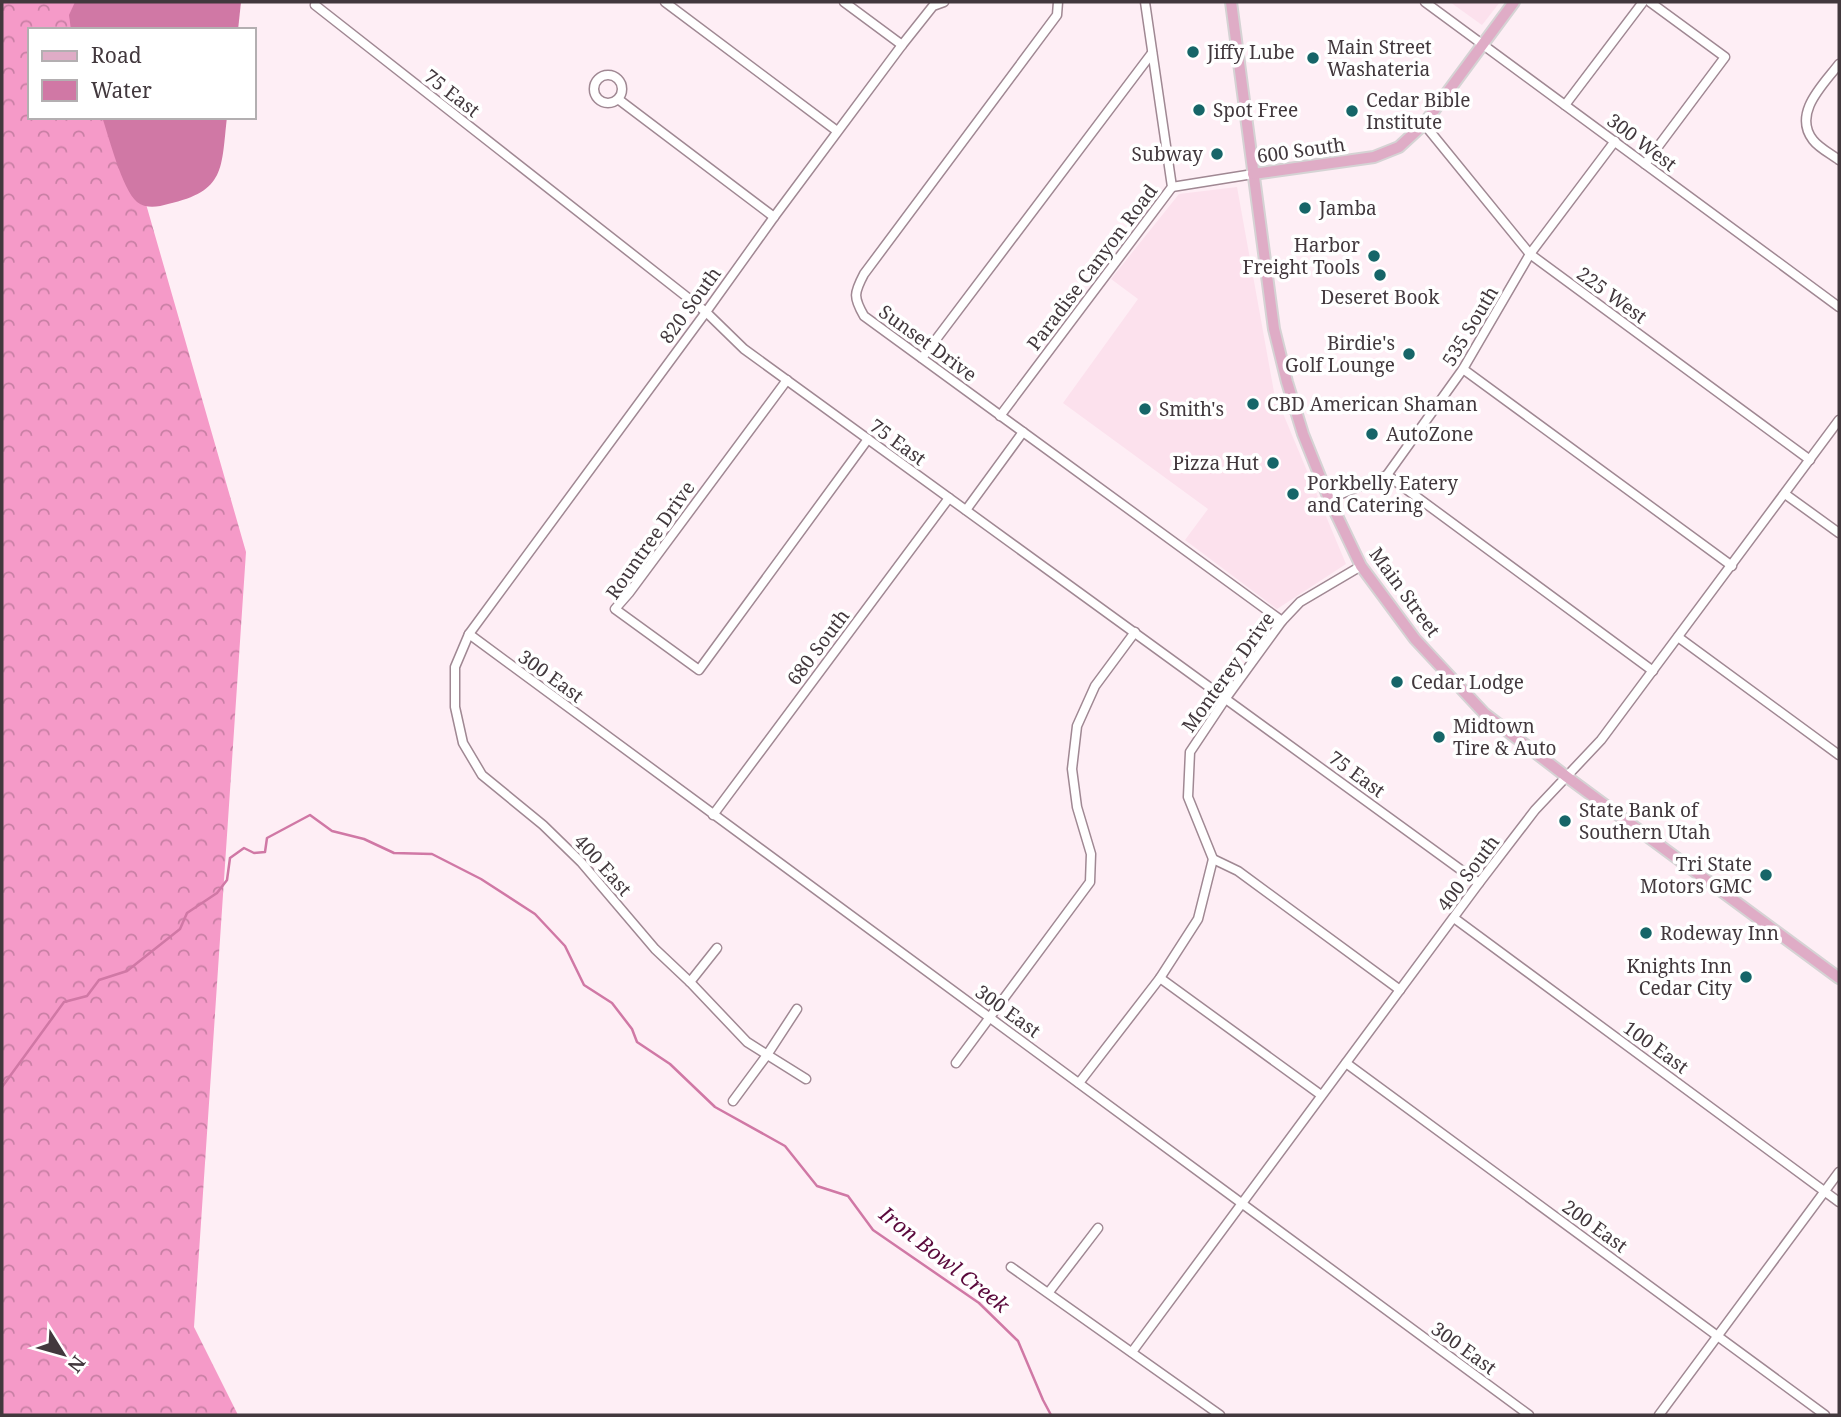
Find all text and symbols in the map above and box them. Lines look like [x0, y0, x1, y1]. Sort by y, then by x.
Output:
legend [28, 28, 256, 119]
place label: Main Street Washateria [1327, 34, 1432, 82]
place label: Jiffy Lube [1206, 39, 1295, 65]
text: Road [91, 41, 142, 69]
marker: Jiffy Lube [1185, 44, 1201, 60]
marker: Main Street Washateria [1305, 50, 1321, 66]
street label: 75 East [419, 63, 485, 123]
text: Water [91, 76, 152, 104]
place label: Cedar Bible Institute [1366, 87, 1470, 135]
place label: Spot Free [1213, 97, 1298, 123]
marker: Spot Free [1191, 102, 1207, 118]
marker: Cedar Bible Institute [1344, 103, 1360, 119]
street label: 300 West [1602, 107, 1682, 177]
street label: 600 South [1255, 131, 1347, 169]
place label: Subway [1132, 141, 1203, 167]
marker: Subway [1209, 146, 1225, 162]
street label: Paradise Canyon Road [1021, 178, 1163, 355]
place label: Jamba [1318, 195, 1377, 221]
marker: Jamba [1297, 200, 1313, 216]
place label: Harbor Freight Tools [1243, 232, 1360, 280]
marker: Harbor Freight Tools [1366, 248, 1382, 264]
street label: 820 South [653, 261, 727, 349]
street label: 225 West [1572, 261, 1653, 329]
marker: Deseret Book [1372, 267, 1388, 283]
street label: 535 South [1436, 281, 1504, 371]
place label: Deseret Book [1321, 284, 1440, 310]
street label: Sunset Drive [874, 299, 982, 387]
place label: Birdie's Golf Lounge [1285, 330, 1395, 378]
marker: Birdie's Golf Lounge [1401, 346, 1417, 362]
place label: CBD American Shaman [1267, 391, 1478, 417]
place label: Smith's [1159, 396, 1224, 422]
marker: CBD American Shaman [1245, 396, 1261, 412]
marker: Smith's [1137, 401, 1153, 417]
street label: 75 East [864, 413, 932, 471]
place label: AutoZone [1386, 421, 1473, 447]
marker: AutoZone [1364, 426, 1380, 442]
place label: Pizza Hut [1173, 450, 1259, 476]
marker: Pizza Hut [1265, 455, 1281, 471]
place label: Porkbelly Eatery and Catering [1307, 470, 1458, 518]
street label: Rountree Drive [600, 476, 700, 604]
marker: Porkbelly Eatery and Catering [1285, 486, 1301, 502]
street label: Main Street [1364, 542, 1446, 642]
street label: 680 South [781, 604, 855, 690]
street label: Monterey Drive [1176, 607, 1280, 737]
street label: 300 East [513, 644, 589, 709]
place label: Cedar Lodge [1411, 669, 1524, 695]
marker: Cedar Lodge [1389, 674, 1405, 690]
place label: Midtown Tire & Auto [1453, 713, 1557, 761]
marker: Midtown Tire & Auto [1431, 729, 1447, 745]
street label: 75 East [1323, 745, 1391, 803]
place label: State Bank of Southern Utah [1579, 797, 1711, 845]
marker: State Bank of Southern Utah [1557, 813, 1573, 829]
street label: 400 East [568, 829, 638, 902]
street label: 400 South [1431, 830, 1505, 916]
place label: Tri State Motors GMC [1640, 851, 1752, 899]
marker: Tri State Motors GMC [1758, 867, 1774, 883]
place label: Rodeway Inn [1660, 920, 1779, 946]
marker: Rodeway Inn [1638, 925, 1654, 941]
place label: Knights Inn Cedar City [1626, 953, 1732, 1001]
marker: Knights Inn Cedar City [1738, 969, 1754, 985]
street label: 300 East [970, 979, 1046, 1044]
street label: 100 East [1618, 1015, 1694, 1080]
street label: 200 East [1557, 1194, 1633, 1259]
water label: Iron Bowl Creek [873, 1199, 1016, 1319]
street label: 300 East [1426, 1316, 1502, 1381]
north arrow [28, 1319, 98, 1389]
text: N [62, 1350, 91, 1378]

